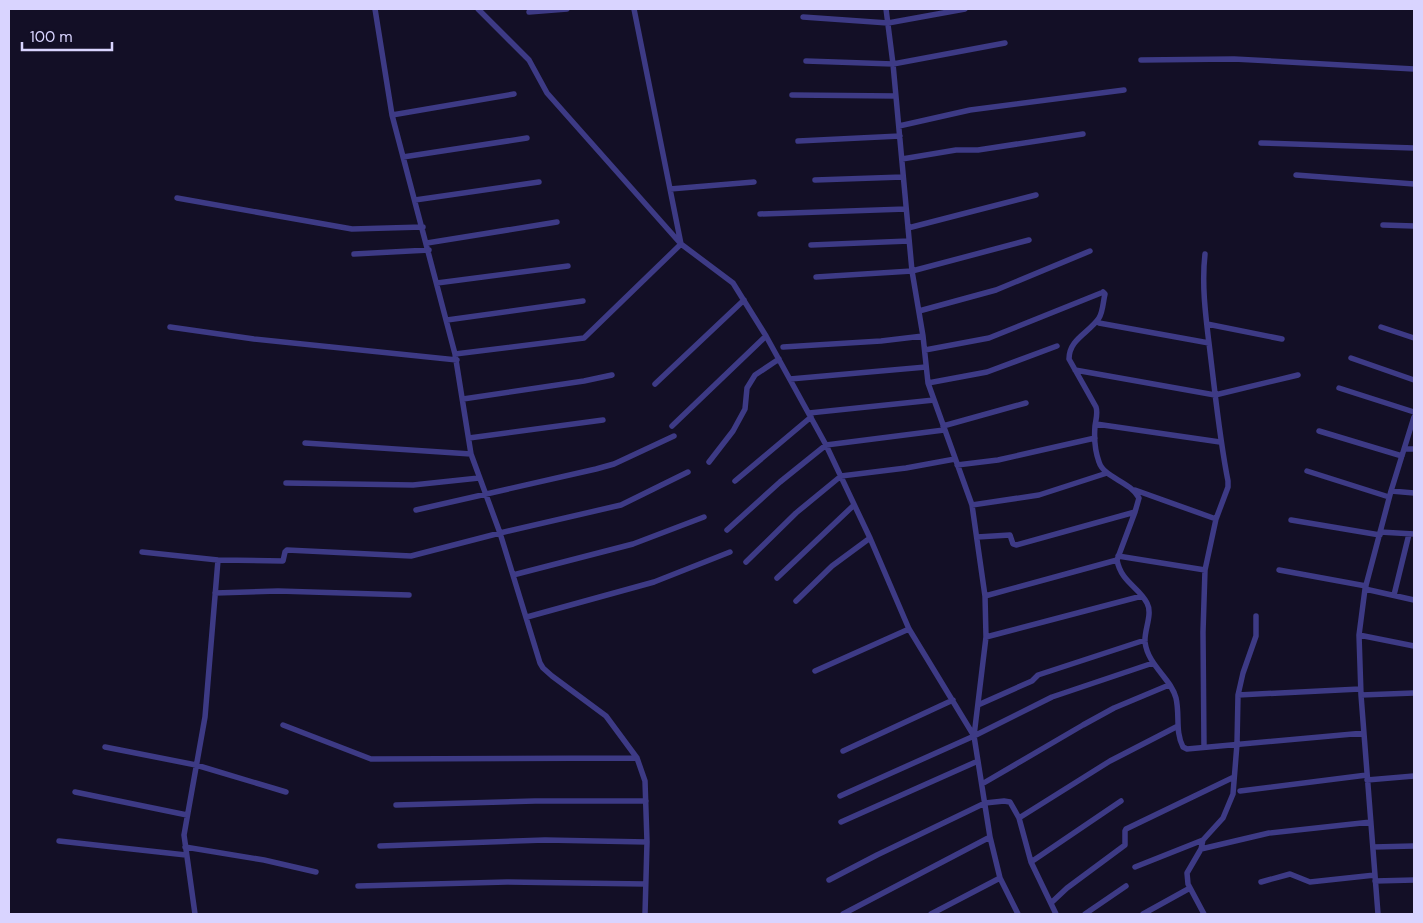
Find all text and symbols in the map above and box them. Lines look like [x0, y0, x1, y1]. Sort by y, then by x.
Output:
scale bar [22, 20, 112, 52]
text: 100 m [30, 27, 73, 47]

